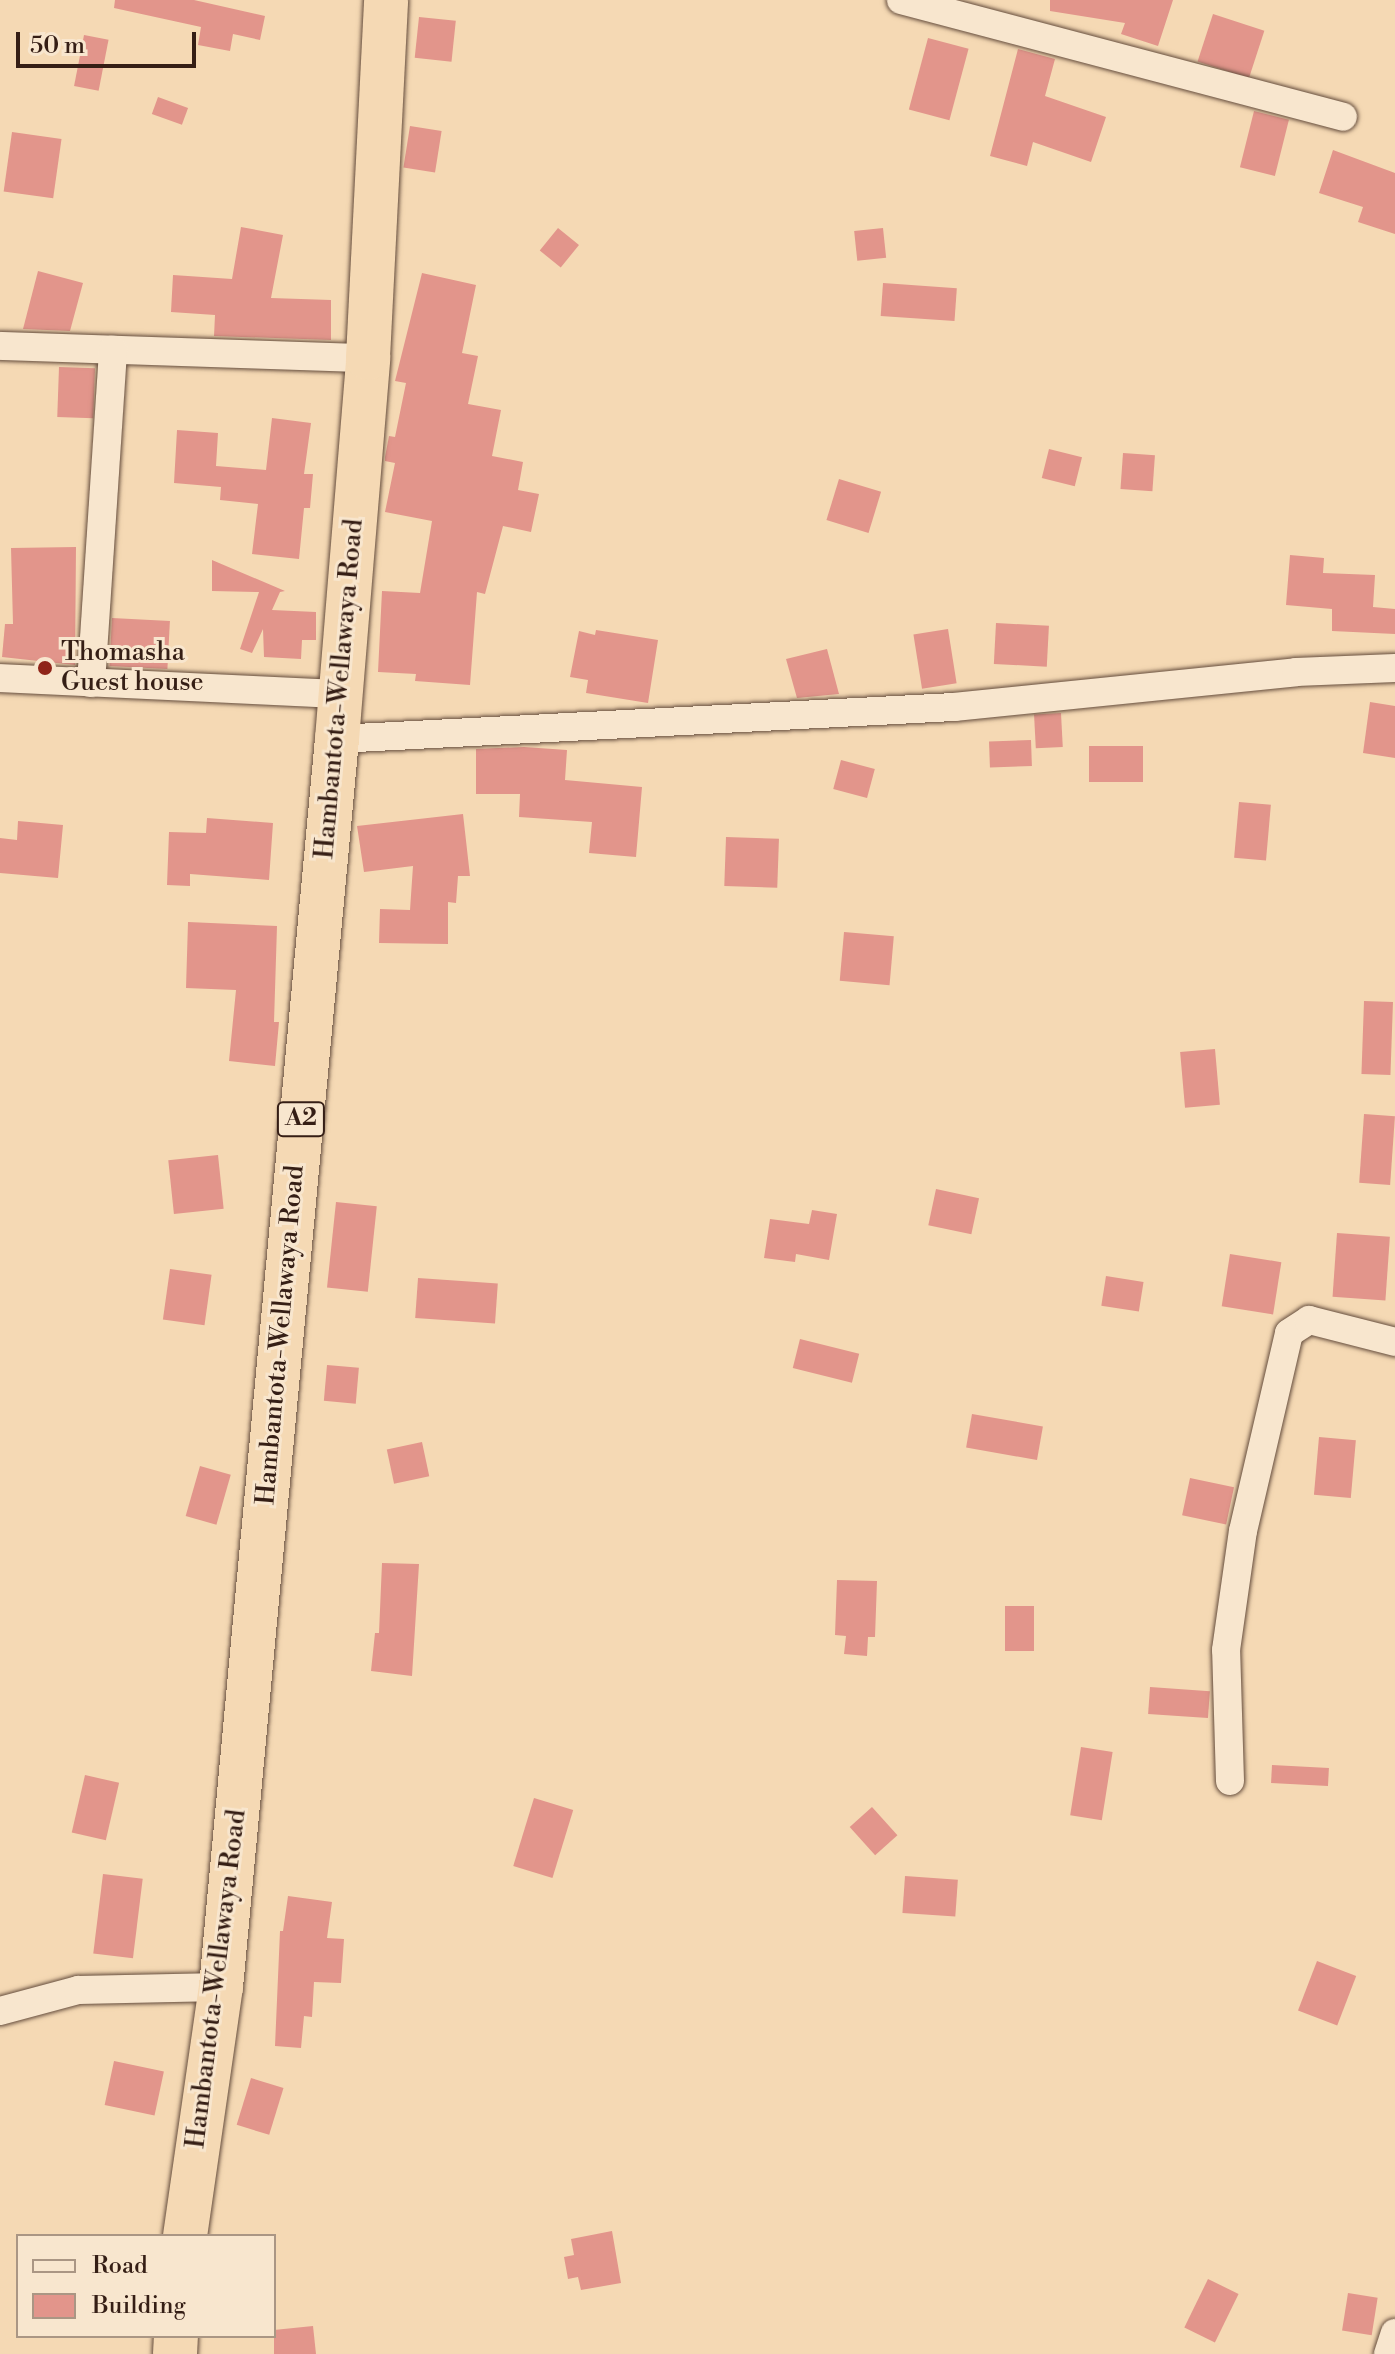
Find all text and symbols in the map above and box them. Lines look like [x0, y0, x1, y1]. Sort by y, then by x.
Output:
scale bar [20, 16, 200, 66]
text: 50 m [30, 31, 85, 61]
street label: Hambantota-Wellawaya Road [310, 518, 370, 860]
place label: Thomasha Guest house [61, 637, 204, 698]
marker: Thomasha Guest house [36, 659, 54, 677]
road number: A2 [275, 1099, 327, 1139]
street label: Hambantota-Wellawaya Road [251, 1164, 311, 1506]
street label: Hambantota-Wellawaya Road [181, 1808, 253, 2150]
legend [16, 2234, 276, 2338]
text: Road [92, 2251, 148, 2281]
text: Building [92, 2291, 186, 2321]

